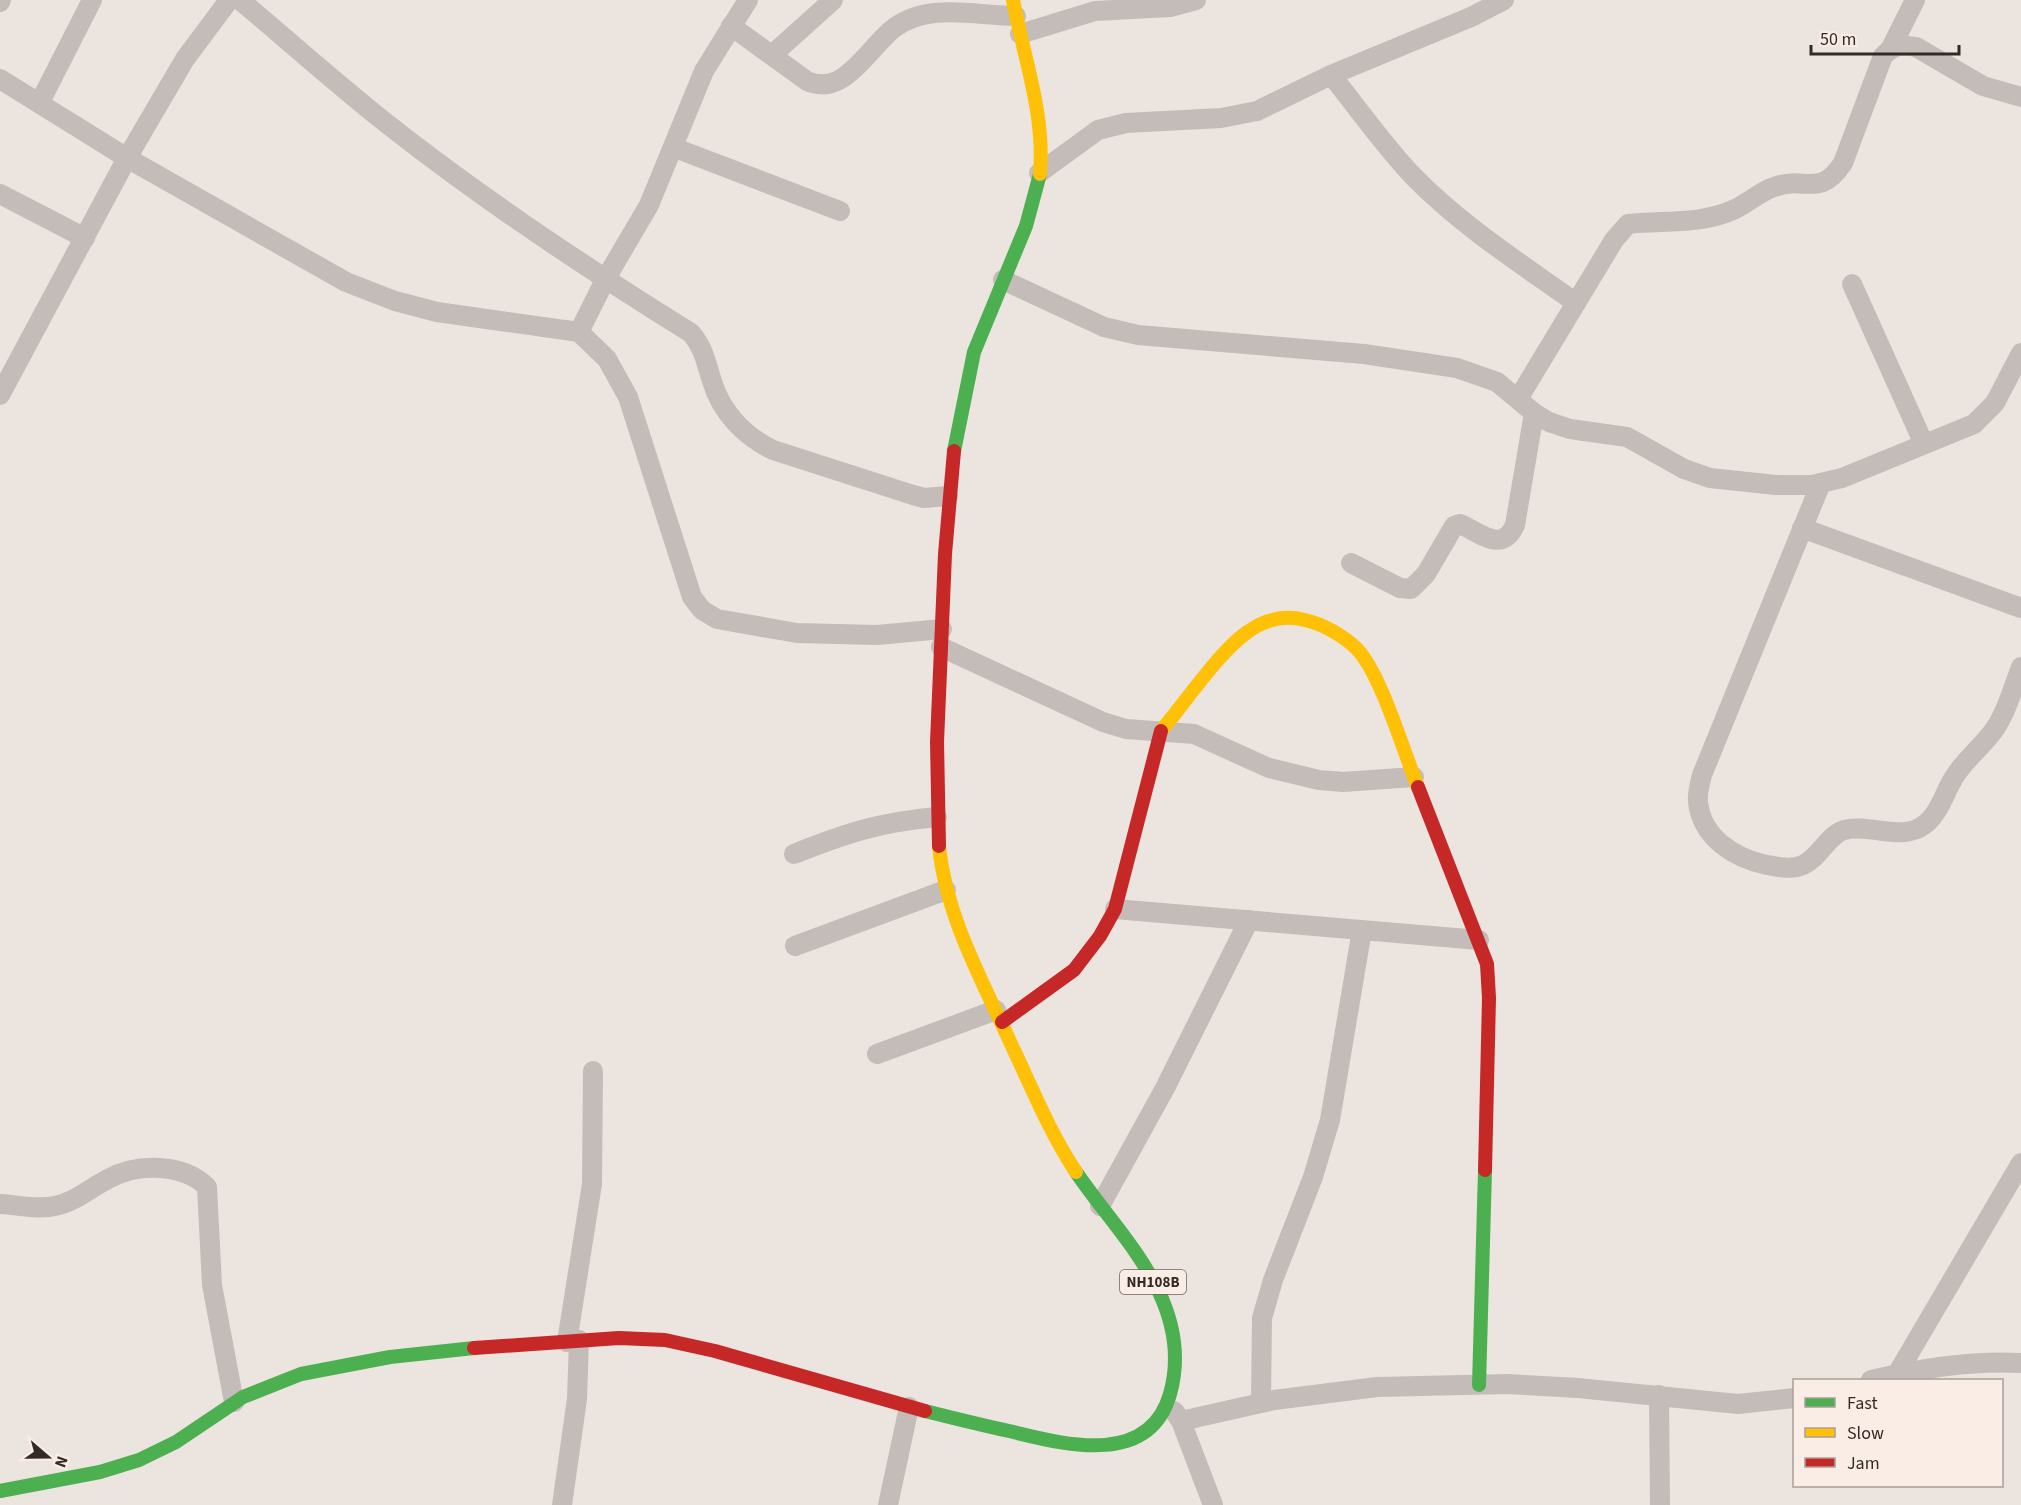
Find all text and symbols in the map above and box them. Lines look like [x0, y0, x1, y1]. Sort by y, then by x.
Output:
scale bar [1811, 18, 1960, 56]
text: 50 m [1820, 27, 1856, 52]
road number: NH108B [1120, 1270, 1186, 1294]
legend [1793, 1379, 2003, 1487]
text: Fast [1847, 1391, 1878, 1416]
text: Slow [1847, 1421, 1884, 1446]
north arrow [18, 1427, 78, 1487]
text: Jam [1847, 1451, 1880, 1476]
text: N [49, 1453, 73, 1471]

